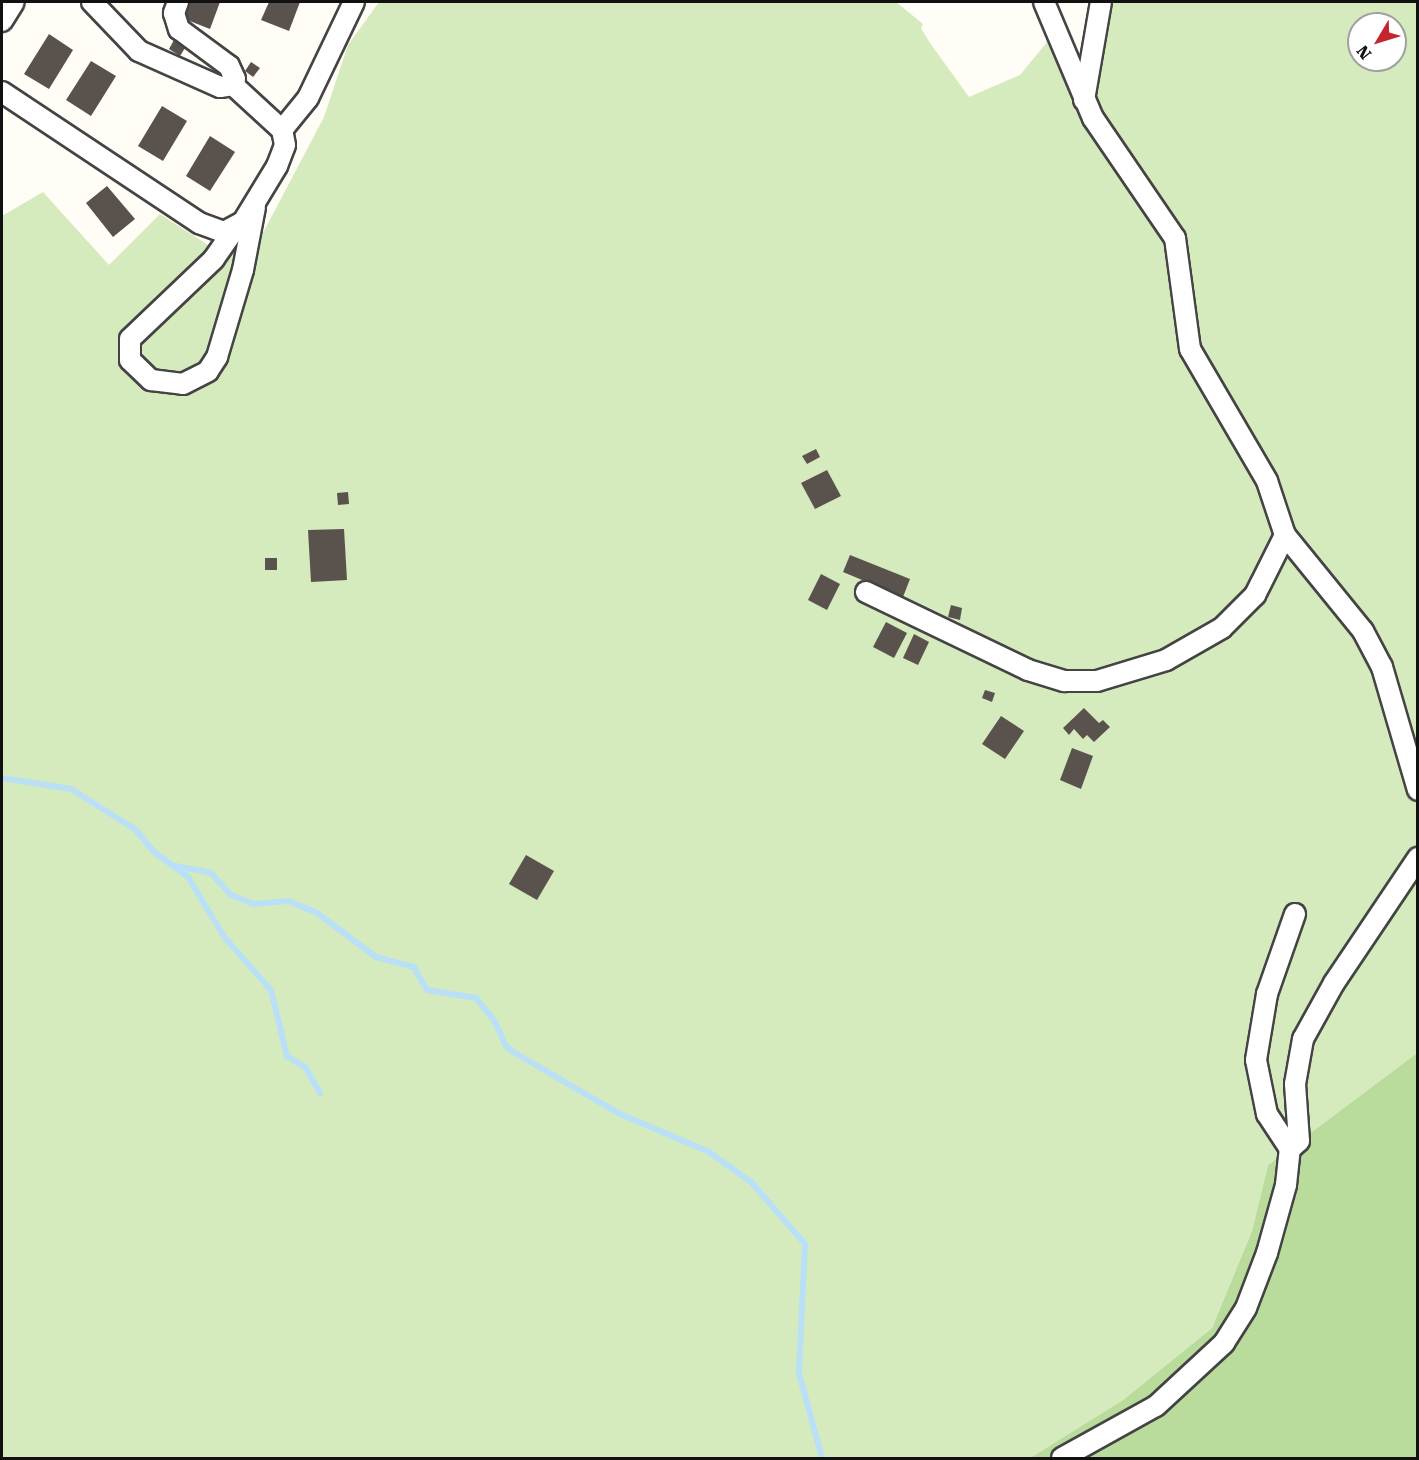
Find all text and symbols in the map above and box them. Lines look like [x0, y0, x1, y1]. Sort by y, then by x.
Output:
north arrow [1347, 12, 1407, 72]
text: N [1353, 41, 1375, 63]

